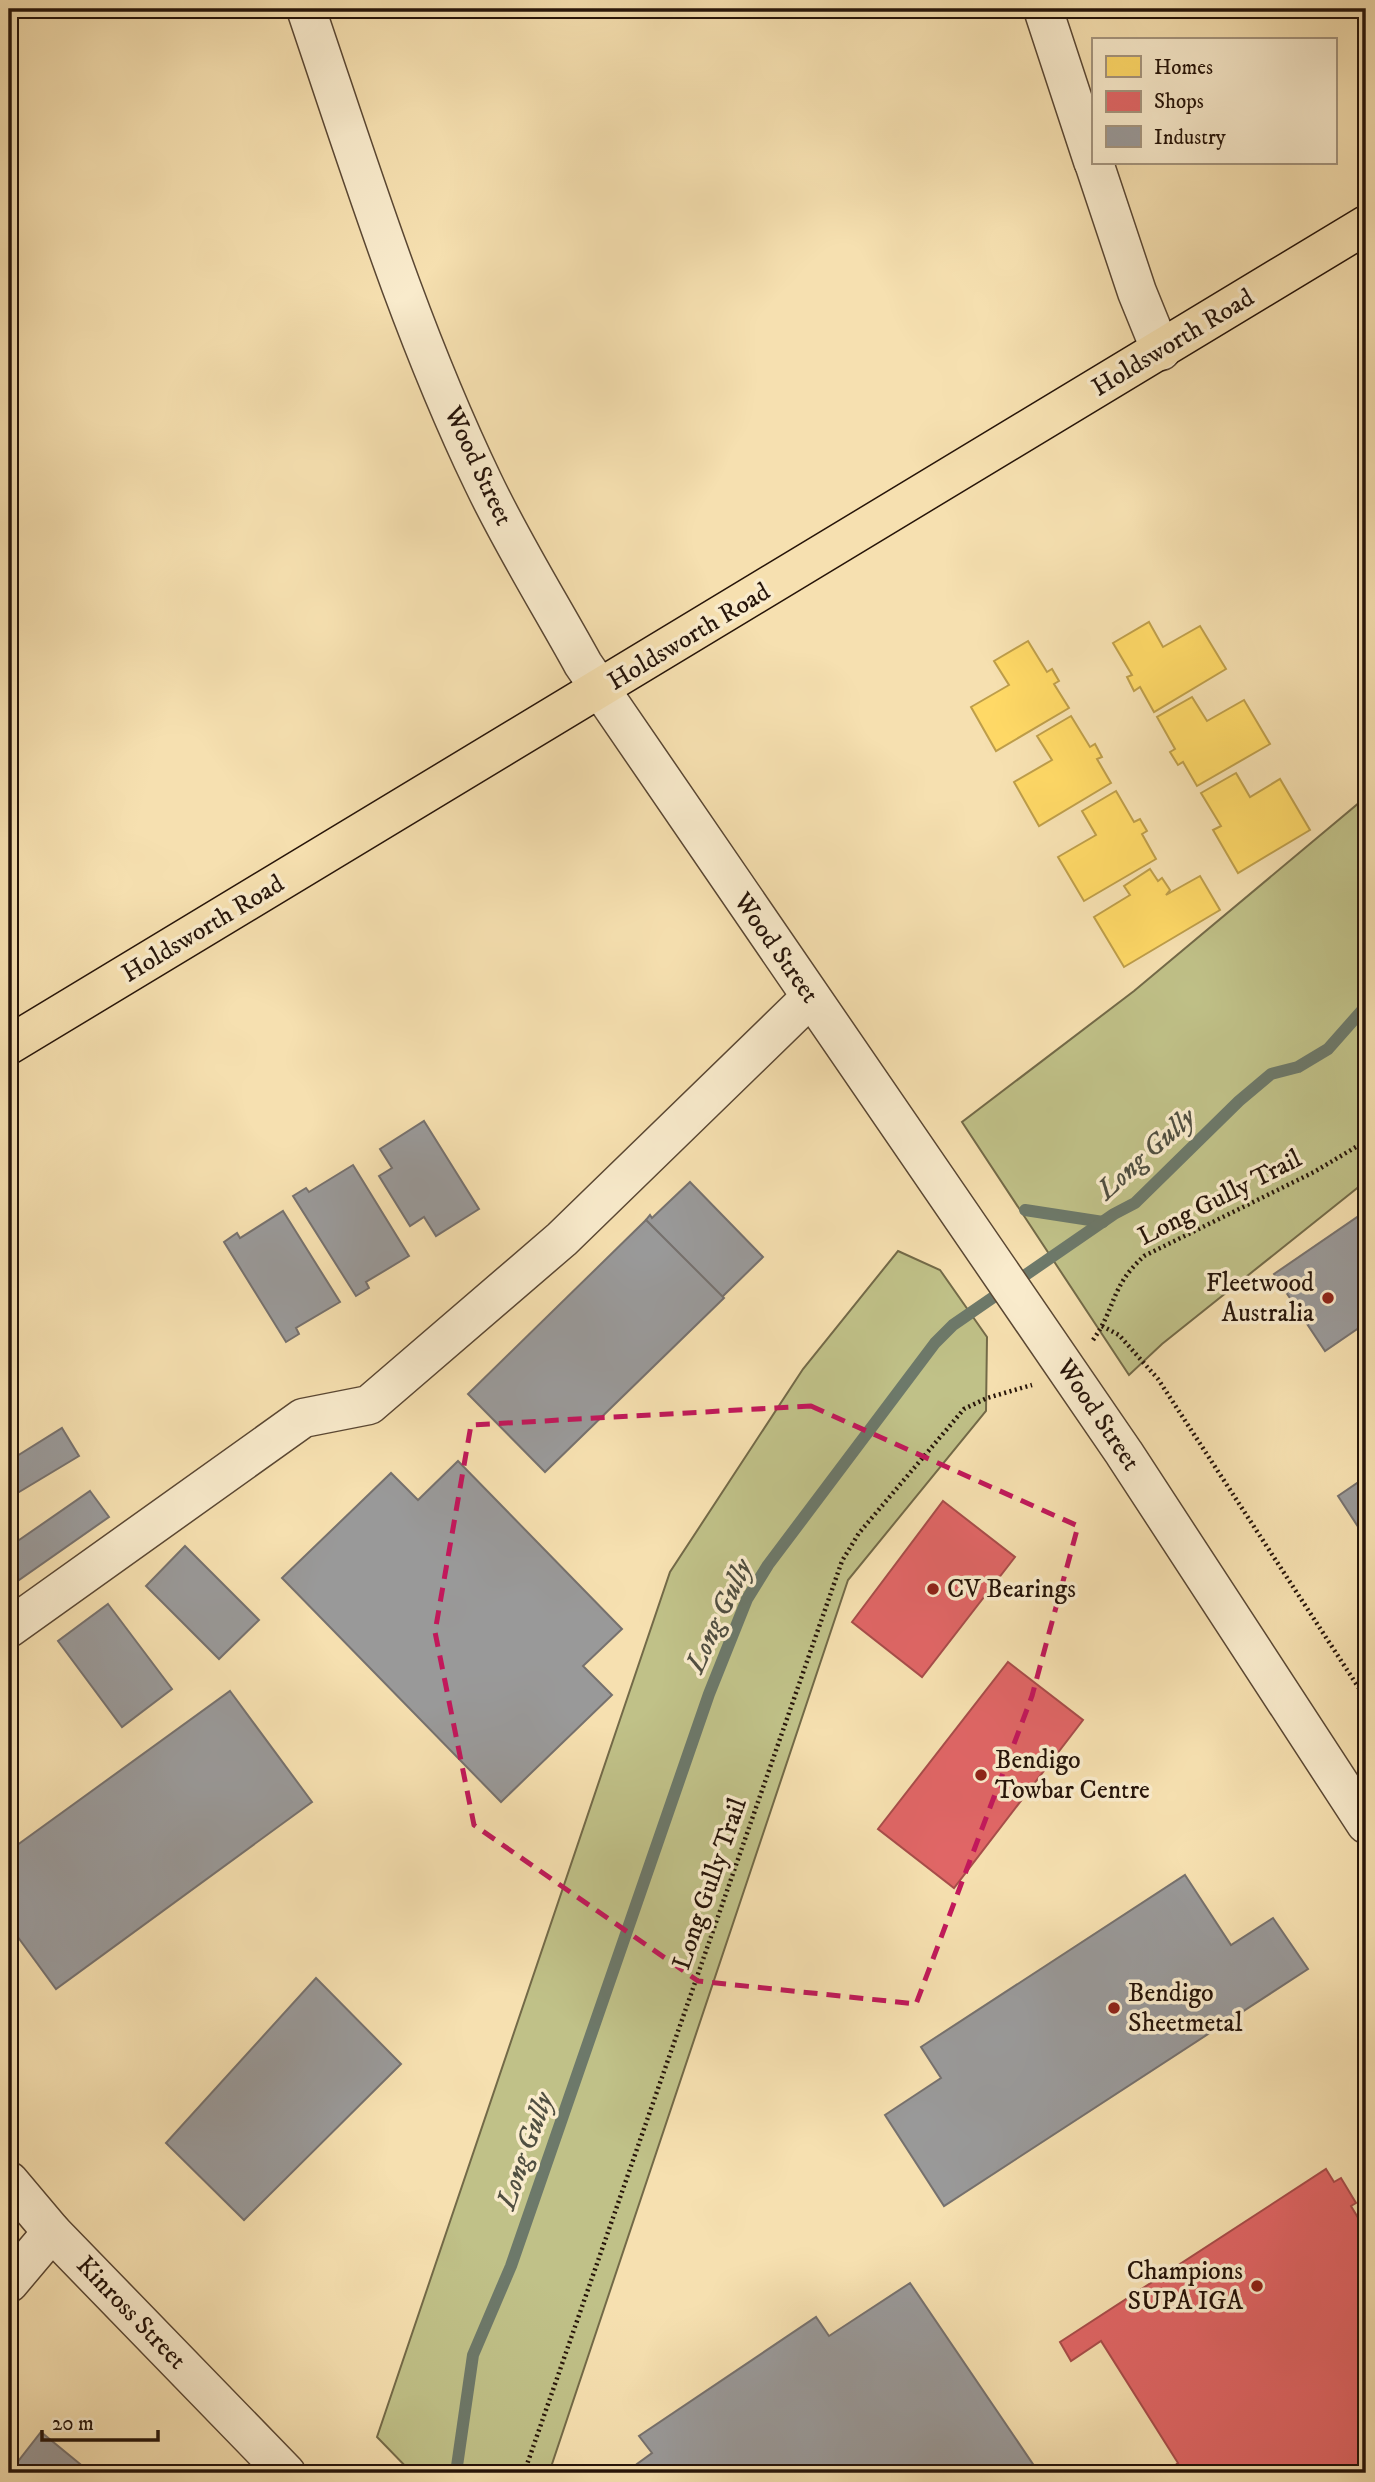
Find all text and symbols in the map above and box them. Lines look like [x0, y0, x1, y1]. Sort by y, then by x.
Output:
legend [1092, 38, 1336, 164]
text: Homes [1154, 55, 1213, 81]
text: Shops [1154, 89, 1204, 115]
text: Industry [1154, 125, 1227, 151]
street label: Holdsworth Road [1086, 282, 1260, 404]
street label: Wood Street [436, 400, 520, 531]
street label: Holdsworth Road [602, 576, 776, 698]
street label: Holdsworth Road [116, 868, 290, 990]
street label: Wood Street [725, 885, 826, 1010]
water label: Long Gully [1088, 1099, 1204, 1209]
street label: Long Gully Trail [1133, 1142, 1308, 1253]
place label: Fleetwood Australia [1206, 1267, 1314, 1330]
marker: Fleetwood Australia [1320, 1290, 1336, 1306]
street label: Wood Street [1048, 1352, 1147, 1477]
water label: Long Gully [677, 1552, 761, 1680]
place label: CV Bearings [947, 1573, 1076, 1606]
marker: CV Bearings [925, 1581, 941, 1597]
place label: Bendigo Towbar Centre [995, 1744, 1150, 1807]
marker: Bendigo Towbar Centre [973, 1767, 989, 1783]
street label: Long Gully Trail [665, 1794, 755, 1974]
place label: Bendigo Sheetmetal [1128, 1977, 1243, 2040]
marker: Bendigo Sheetmetal [1106, 2000, 1122, 2016]
water label: Long Gully [488, 2086, 562, 2216]
street label: Kinross Street [69, 2249, 193, 2377]
place label: Champions SUPA IGA [1127, 2255, 1243, 2318]
marker: Champions SUPA IGA [1249, 2278, 1265, 2294]
scale bar [42, 2398, 158, 2442]
text: 20 m [52, 2411, 94, 2437]

